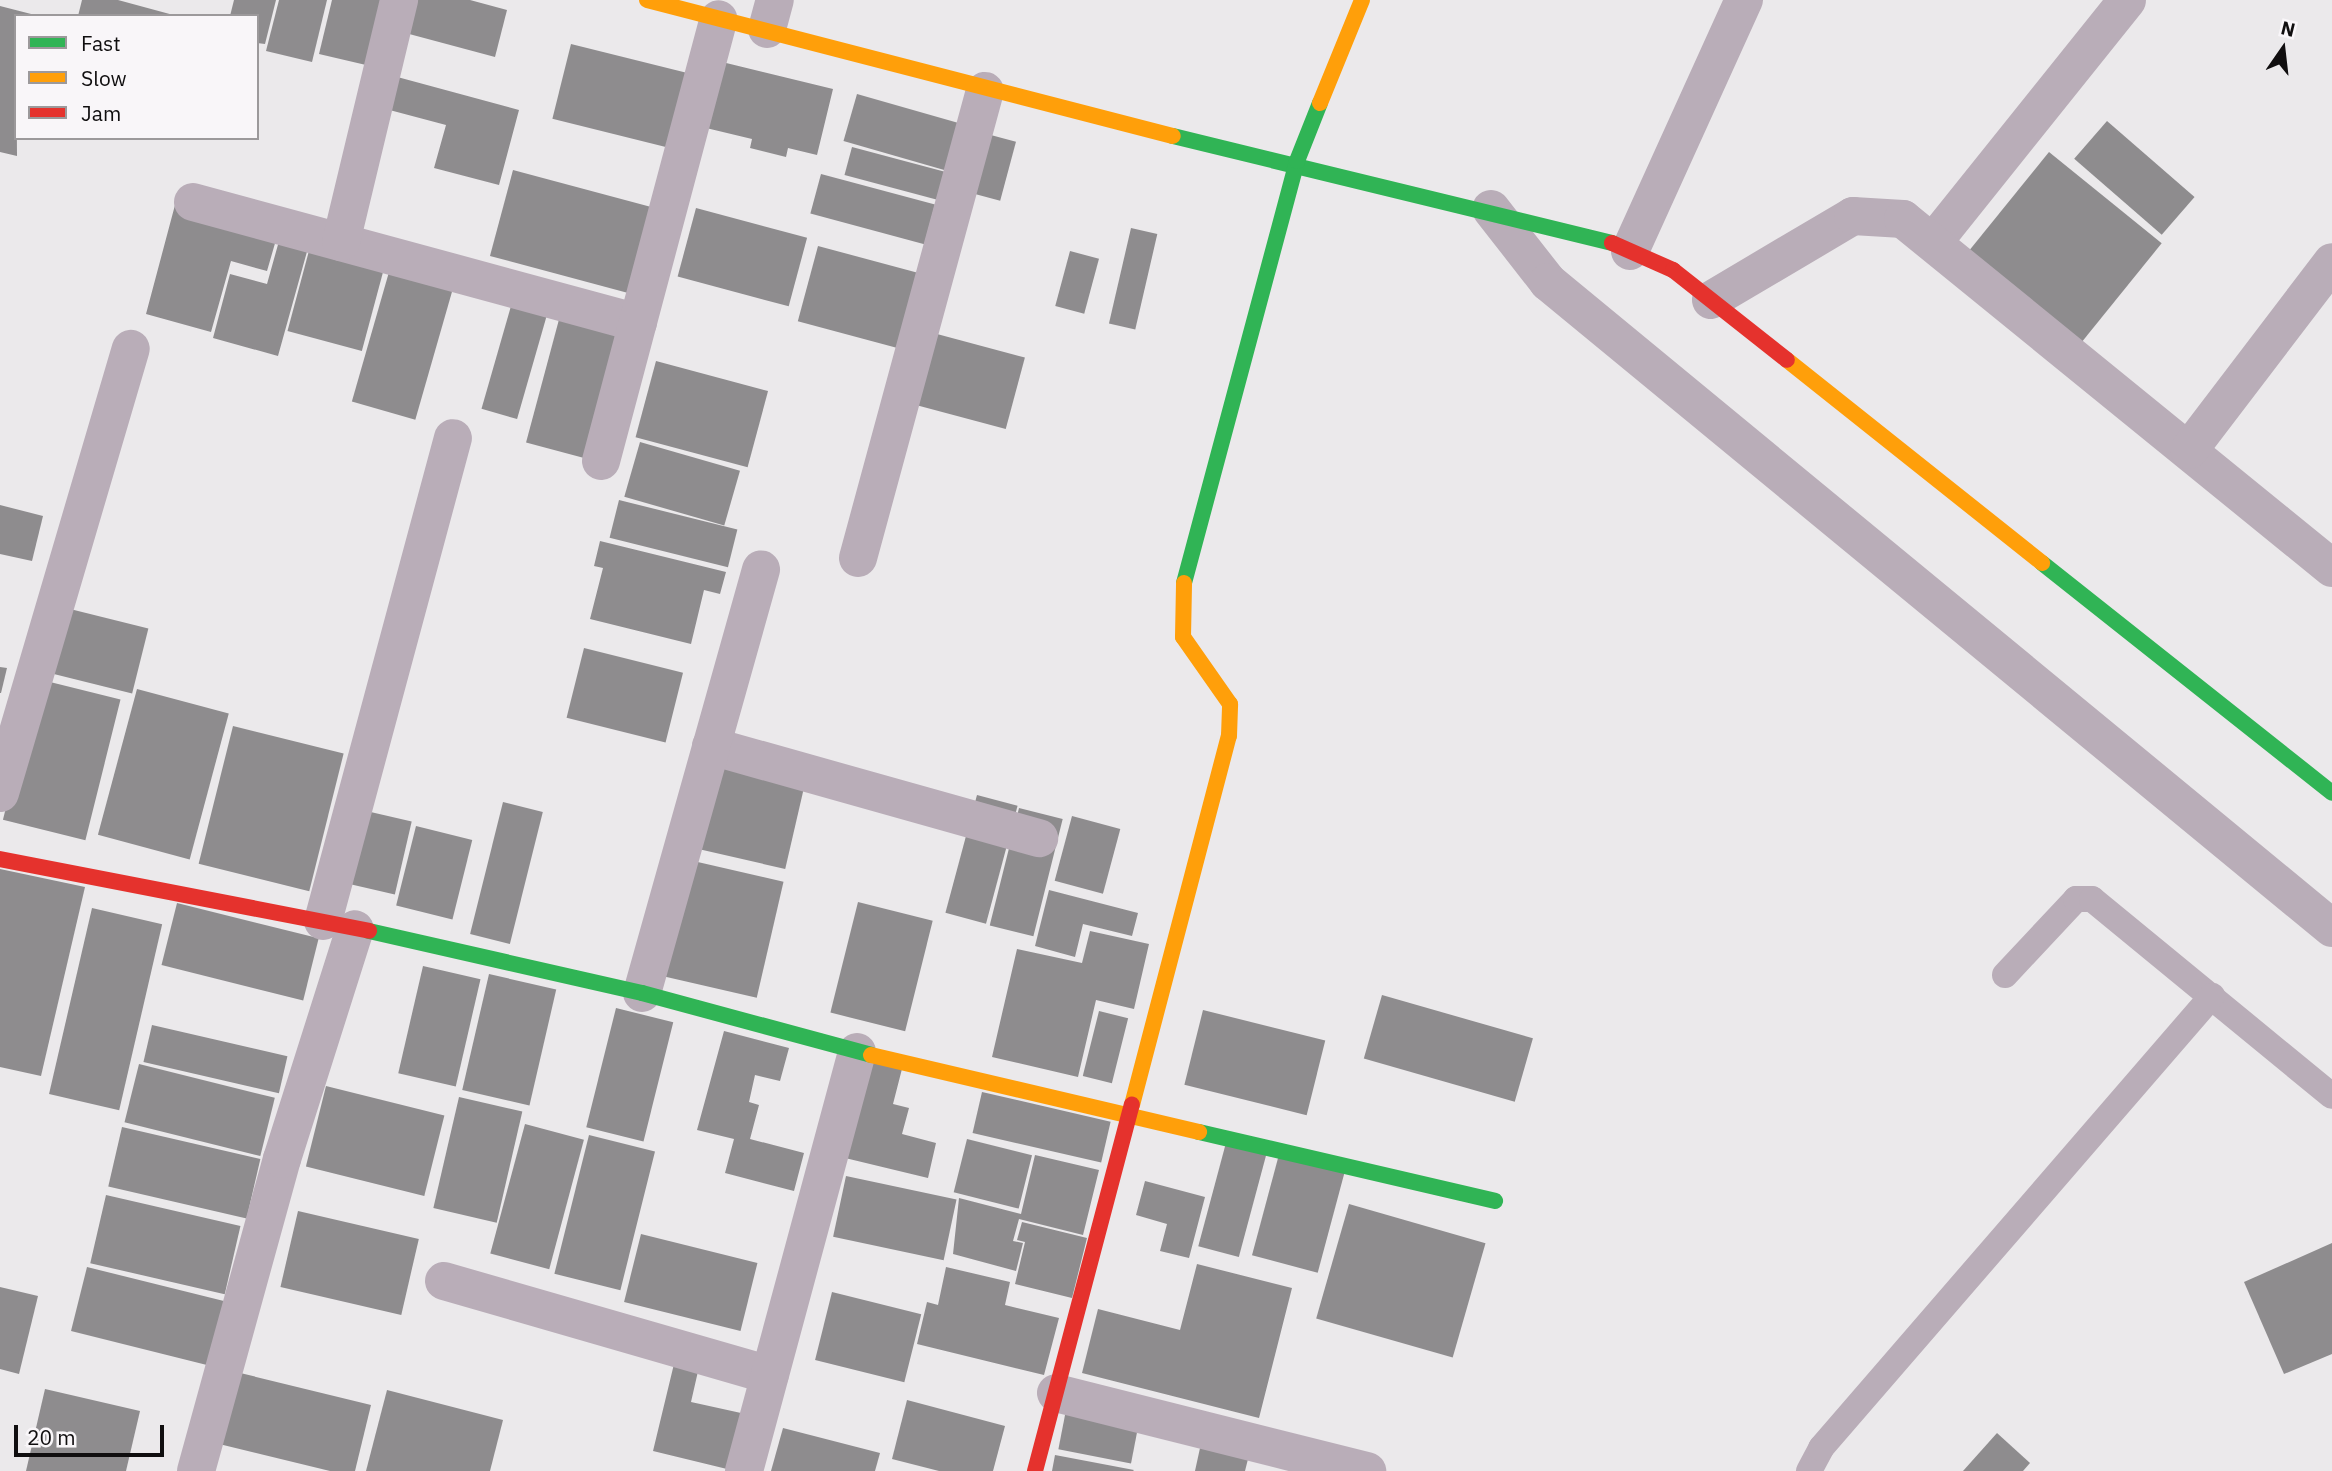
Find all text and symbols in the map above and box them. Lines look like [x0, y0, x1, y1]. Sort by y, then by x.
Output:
legend [14, 14, 259, 140]
north arrow [2248, 14, 2318, 84]
text: N [2278, 15, 2298, 42]
text: Fast [81, 29, 121, 57]
text: Slow [81, 64, 127, 92]
text: Jam [81, 99, 121, 127]
scale bar [18, 1412, 168, 1456]
text: 20 m [27, 1423, 76, 1451]

